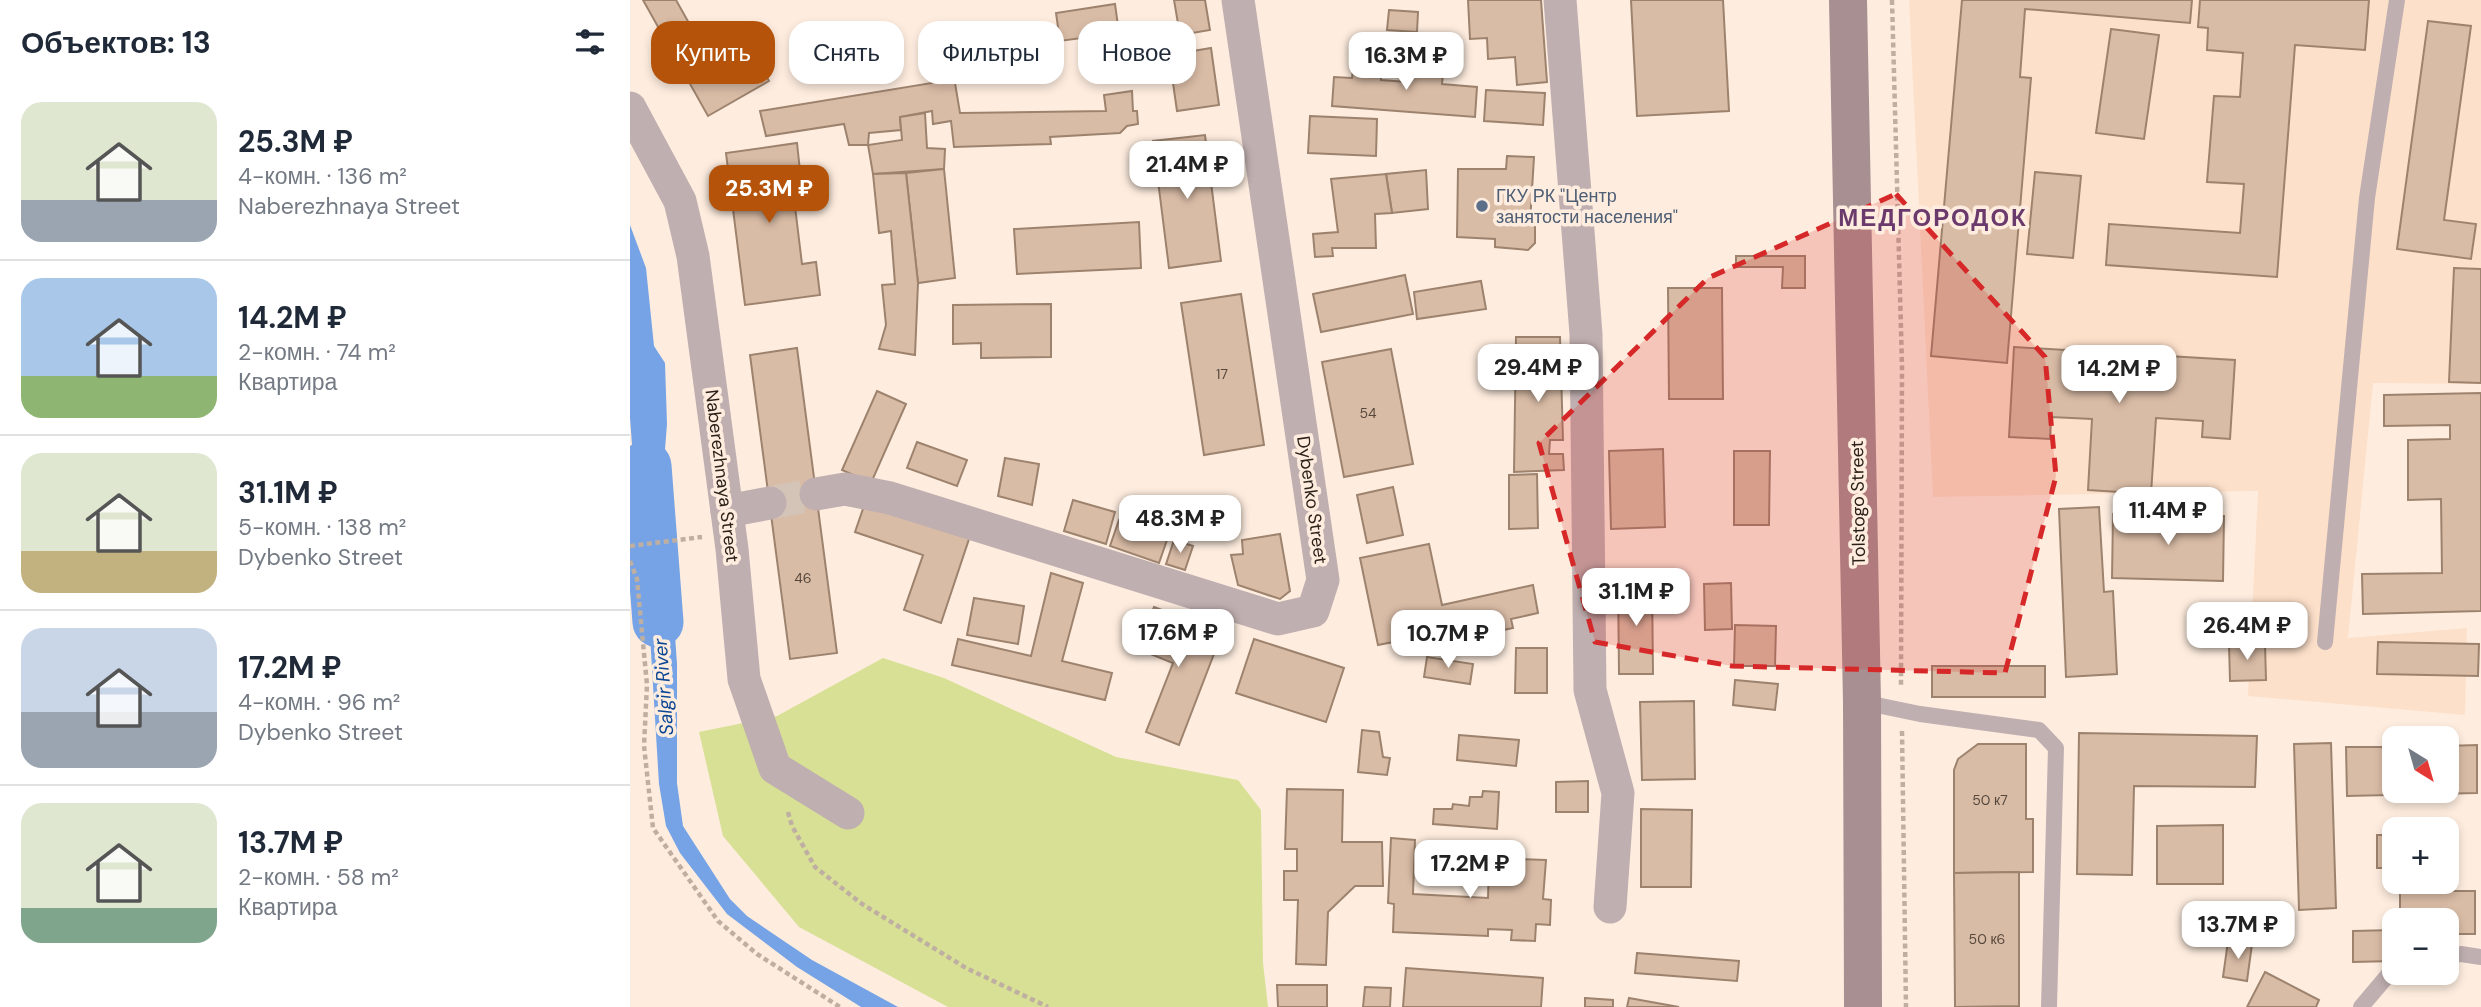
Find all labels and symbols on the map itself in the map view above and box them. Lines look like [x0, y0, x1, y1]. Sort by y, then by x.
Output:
pin: 16.3M ₽ [1341, 32, 1471, 92]
pin: 21.4M ₽ [1122, 142, 1252, 201]
pin: 25.3M ₽ [704, 166, 834, 225]
place label: ГКУ РК "Центр занятости населения" [1496, 184, 1678, 229]
marker: ГКУ РК "Центр занятости населения" [1474, 198, 1490, 214]
district label: МЕДГОРОДОК [1838, 202, 2028, 233]
pin: 29.4M ₽ [1473, 344, 1603, 404]
pin: 14.2M ₽ [2054, 346, 2184, 405]
house number: 17 [1216, 365, 1228, 383]
street label: Naberezhnaya Street [700, 388, 744, 564]
house number: 54 [1359, 404, 1377, 422]
street label: Dybenko Street [1291, 434, 1333, 566]
street label: Tolstogo Street [1845, 440, 1871, 566]
pin: 11.4M ₽ [2103, 488, 2233, 547]
pin: 48.3M ₽ [1115, 496, 1245, 555]
pin: 31.1M ₽ [1571, 568, 1701, 628]
house number: 46 [794, 569, 812, 587]
pin: 26.4M ₽ [2182, 602, 2312, 662]
pin: 17.6M ₽ [1113, 610, 1243, 669]
pin: 10.7M ₽ [1383, 610, 1513, 670]
water label: Salgir River [648, 637, 679, 736]
north arrow [2382, 726, 2459, 803]
house number: 50 к7 [1972, 791, 2008, 809]
pin: 17.2M ₽ [1405, 841, 1535, 900]
pin: 13.7M ₽ [2173, 902, 2303, 961]
house number: 50 к6 [1969, 930, 2005, 948]

